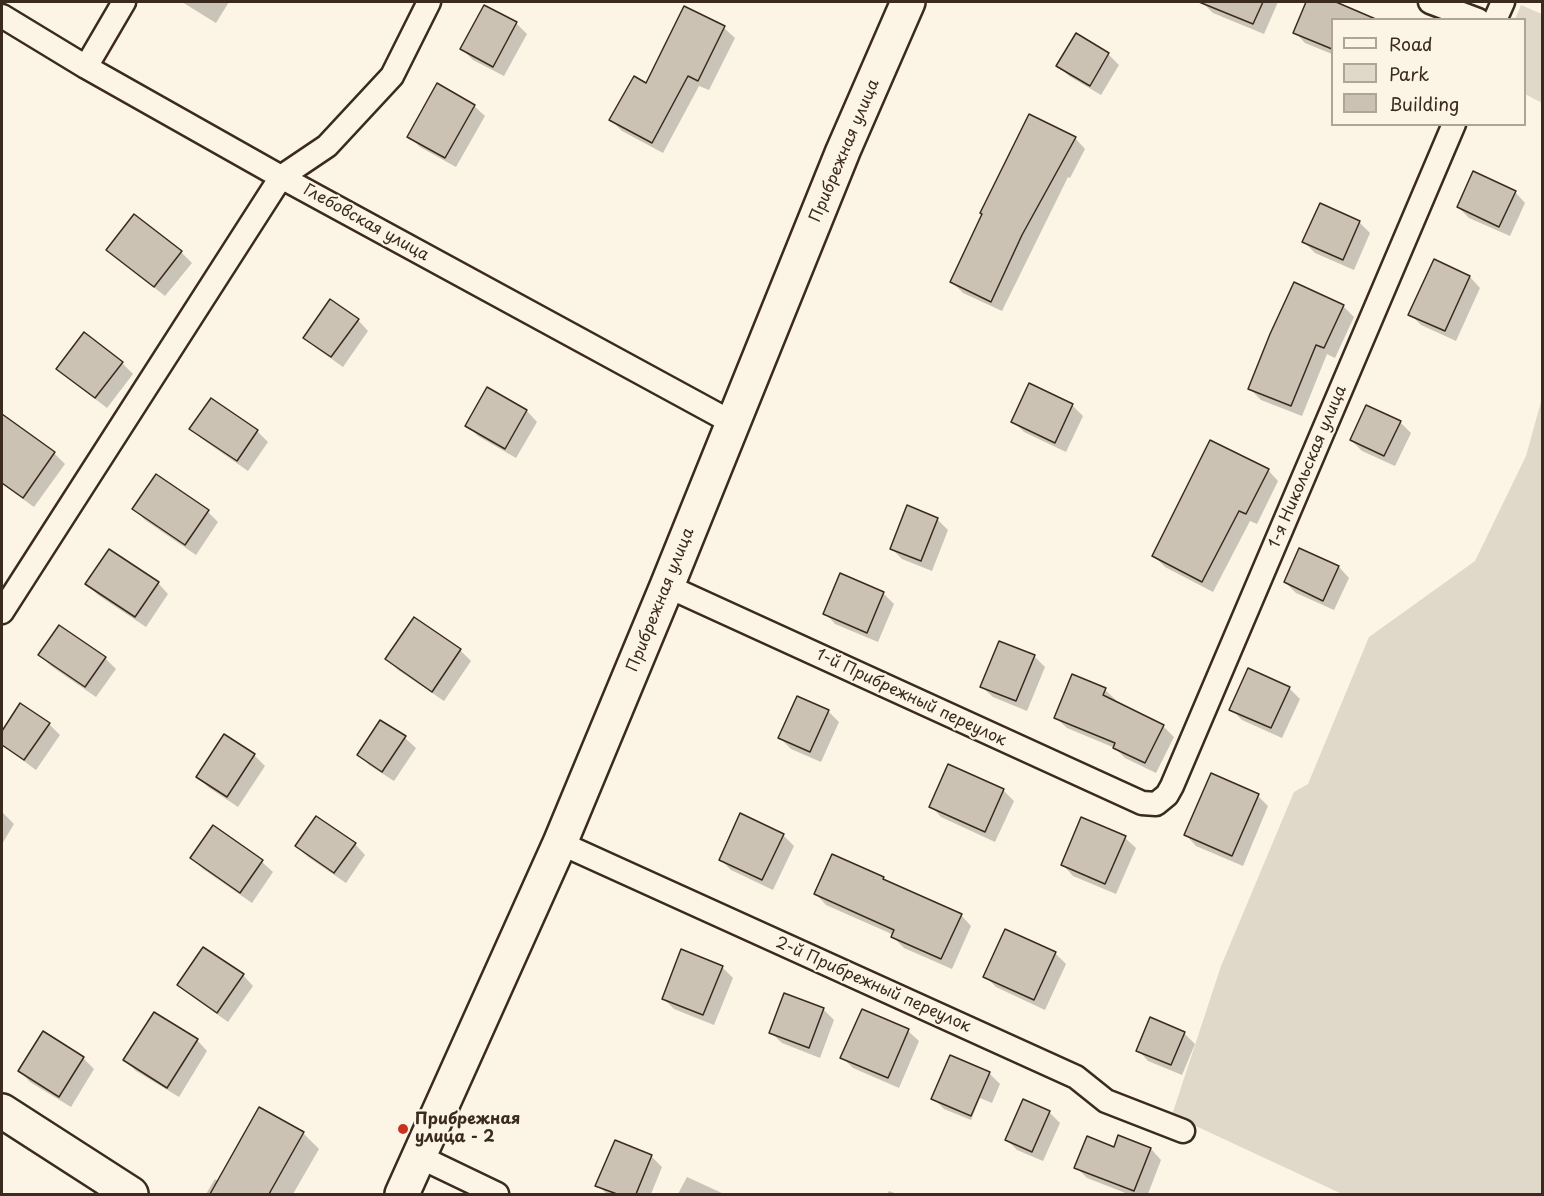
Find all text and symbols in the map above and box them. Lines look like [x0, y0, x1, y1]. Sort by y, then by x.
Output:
legend [1331, 18, 1526, 126]
text: Road [1389, 30, 1433, 57]
text: Park [1389, 60, 1429, 87]
street label: Прибрежная улица [806, 77, 884, 225]
text: Building [1389, 90, 1459, 117]
street label: Глебовская улица [300, 181, 432, 265]
street label: 1-я Никольская улица [1265, 383, 1351, 551]
street label: Прибрежная улица [623, 525, 699, 675]
street label: 1-й Прибрежный переулок [813, 645, 1009, 751]
street label: 2-й Прибрежный переулок [772, 933, 974, 1037]
place label: Прибрежная улица - 2 [415, 1110, 520, 1148]
marker: Прибрежная улица - 2 [396, 1122, 410, 1136]

